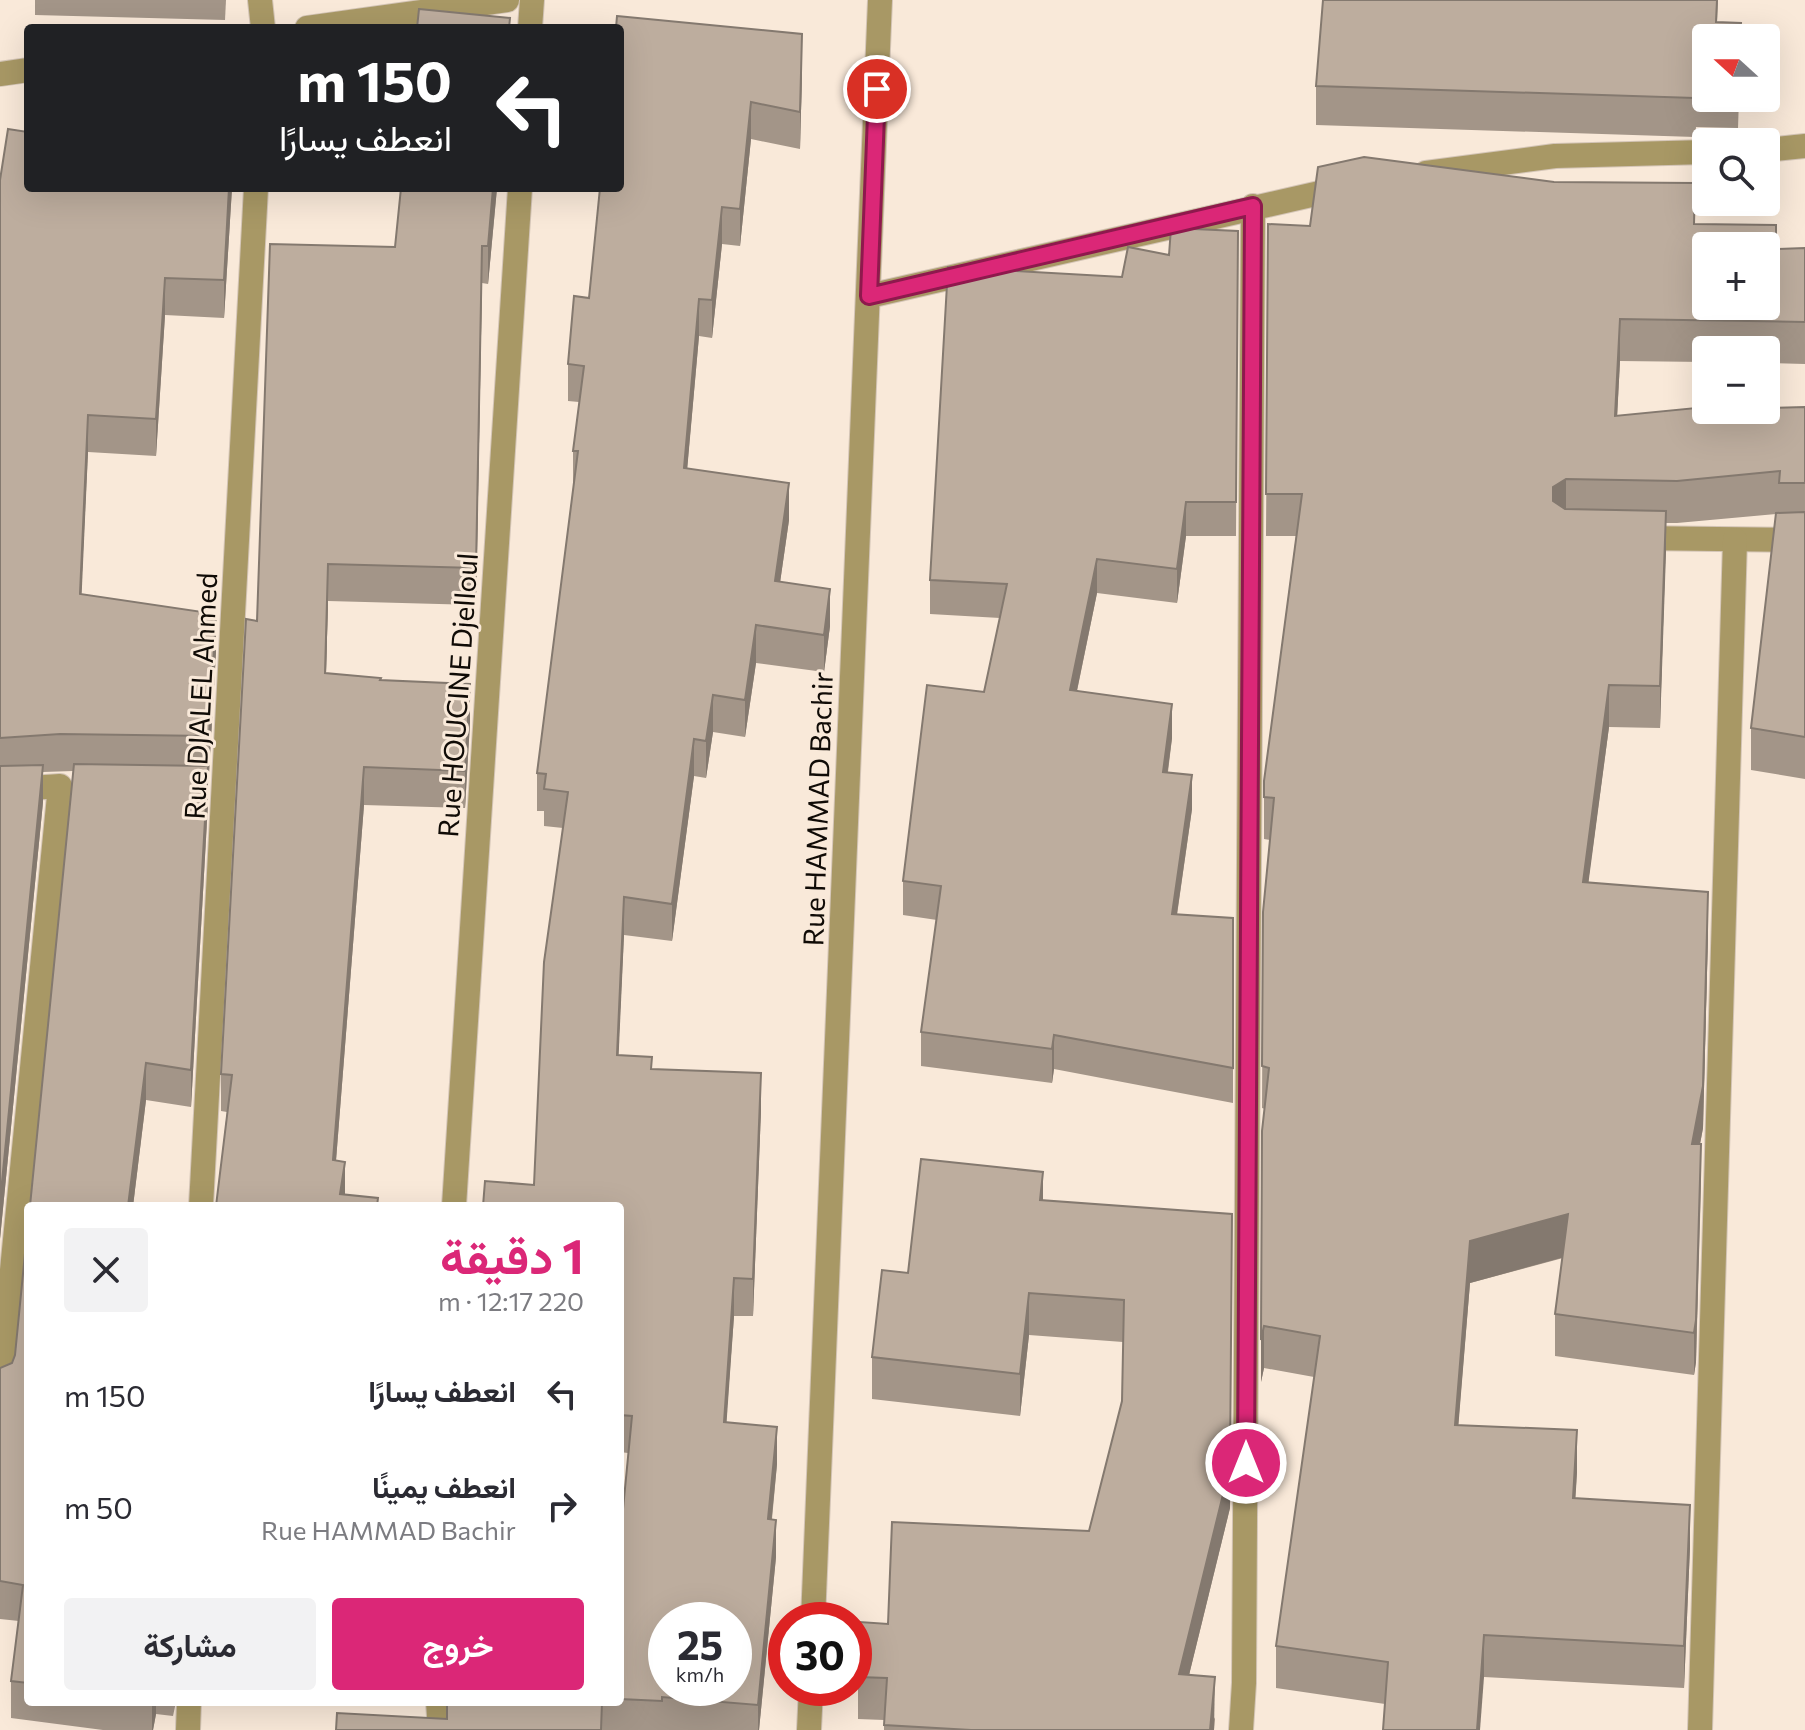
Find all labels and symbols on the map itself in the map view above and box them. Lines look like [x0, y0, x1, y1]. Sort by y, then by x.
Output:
north arrow [1692, 24, 1780, 112]
pin [843, 55, 911, 123]
street label: Rue HOUCINE Djelloul [430, 552, 484, 838]
street label: Rue DJALEL Ahmed [177, 572, 223, 820]
street label: Rue HAMMAD Bachir [795, 671, 839, 947]
position arrow [1204, 1421, 1288, 1505]
speed limit sign: 30 [768, 1602, 872, 1706]

